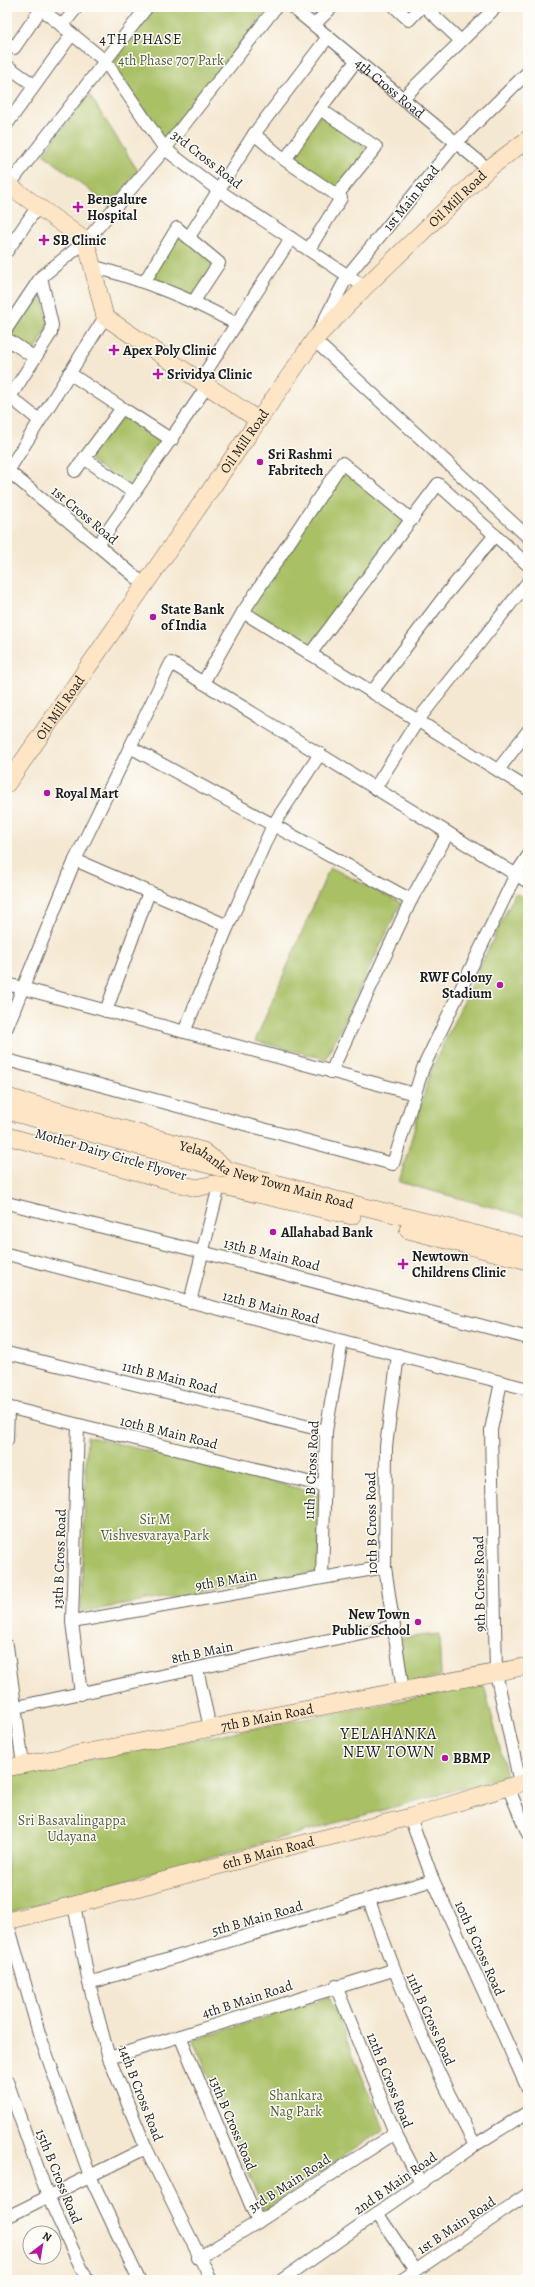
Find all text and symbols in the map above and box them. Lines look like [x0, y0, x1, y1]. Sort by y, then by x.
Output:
district label: 4TH PHASE [99, 29, 183, 49]
park label: 4th Phase 707 Park [118, 51, 224, 70]
street label: 4th Cross Road [351, 54, 429, 123]
street label: 3rd Cross Road [167, 126, 246, 193]
street label: 1st Main Road [379, 161, 444, 235]
street label: Oil Mill Road [424, 166, 491, 232]
place label: Bengalure Hospital [87, 190, 148, 225]
marker: Bengalure Hospital [72, 201, 84, 213]
place label: SB Clinic [53, 231, 106, 250]
marker: SB Clinic [38, 234, 50, 246]
place label: Apex Poly Clinic [122, 341, 217, 360]
marker: Apex Poly Clinic [108, 344, 120, 356]
place label: Srividya Clinic [167, 365, 252, 384]
marker: Srividya Clinic [152, 368, 164, 380]
street label: Oil Mill Road [216, 405, 274, 477]
place label: Sri Rashmi Fabritech [268, 445, 332, 480]
marker: Sri Rashmi Fabritech [255, 457, 265, 467]
street label: 1st Cross Road [47, 482, 122, 549]
place label: State Bank of India [161, 600, 225, 635]
marker: State Bank of India [148, 612, 158, 622]
street label: Oil Mill Road [31, 671, 90, 744]
place label: Royal Mart [55, 784, 119, 803]
marker: Royal Mart [42, 788, 52, 798]
place label: RWF Colony Stadium [419, 968, 492, 1003]
marker: RWF Colony Stadium [495, 980, 505, 990]
street label: Mother Dairy Circle Flyover [33, 1124, 190, 1185]
street label: Yelahanka New Town Main Road [176, 1136, 356, 1214]
place label: Allahabad Bank [280, 1223, 373, 1242]
marker: Allahabad Bank [268, 1227, 278, 1237]
street label: 13th B Main Road [222, 1233, 322, 1276]
place label: Newtown Childrens Clinic [412, 1247, 506, 1282]
marker: Newtown Childrens Clinic [397, 1258, 409, 1270]
street label: 12th B Main Road [220, 1286, 322, 1329]
street label: 11th B Main Road [120, 1356, 220, 1399]
street label: 10th B Main Road [118, 1411, 220, 1454]
street label: 11th B Cross Road [299, 1419, 324, 1520]
street label: 10th B Cross Road [361, 1471, 382, 1574]
street label: 13th B Cross Road [48, 1508, 71, 1610]
park label: Sir M Vishvesvaraya Park [100, 1510, 209, 1545]
street label: 9th B Cross Road [469, 1535, 490, 1632]
street label: 9th B Main [194, 1566, 259, 1595]
place label: New Town Public School [332, 1605, 410, 1640]
marker: New Town Public School [413, 1617, 423, 1627]
street label: 8th B Main [169, 1637, 235, 1668]
street label: 7th B Main Road [219, 1699, 315, 1736]
district label: YELAHANKA NEW TOWN [340, 1723, 437, 1763]
place label: BBMP [453, 1749, 490, 1768]
marker: BBMP [440, 1753, 450, 1763]
park label: Sri Basavalingappa Udayana [18, 1811, 127, 1846]
street label: 6th B Main Road [220, 1832, 317, 1874]
street label: 5th B Main Road [209, 1896, 305, 1941]
street label: 10th B Cross Road [450, 1898, 509, 1999]
street label: 11th B Cross Road [402, 1970, 460, 2069]
street label: 4th B Main Road [199, 1976, 295, 2023]
street label: 12th B Cross Road [362, 2030, 417, 2131]
street label: 14th B Cross Road [114, 2043, 168, 2144]
street label: 13th B Cross Road [204, 2073, 261, 2174]
park label: Shankara Nag Park [269, 2086, 323, 2121]
street label: 15th B Cross Road [31, 2126, 86, 2227]
street label: 2nd B Main Road [350, 2147, 441, 2219]
street label: 3rd B Main Road [245, 2150, 334, 2217]
street label: 1st B Main Road [413, 2192, 500, 2259]
north arrow [22, 2225, 62, 2265]
text: N [40, 2228, 54, 2245]

